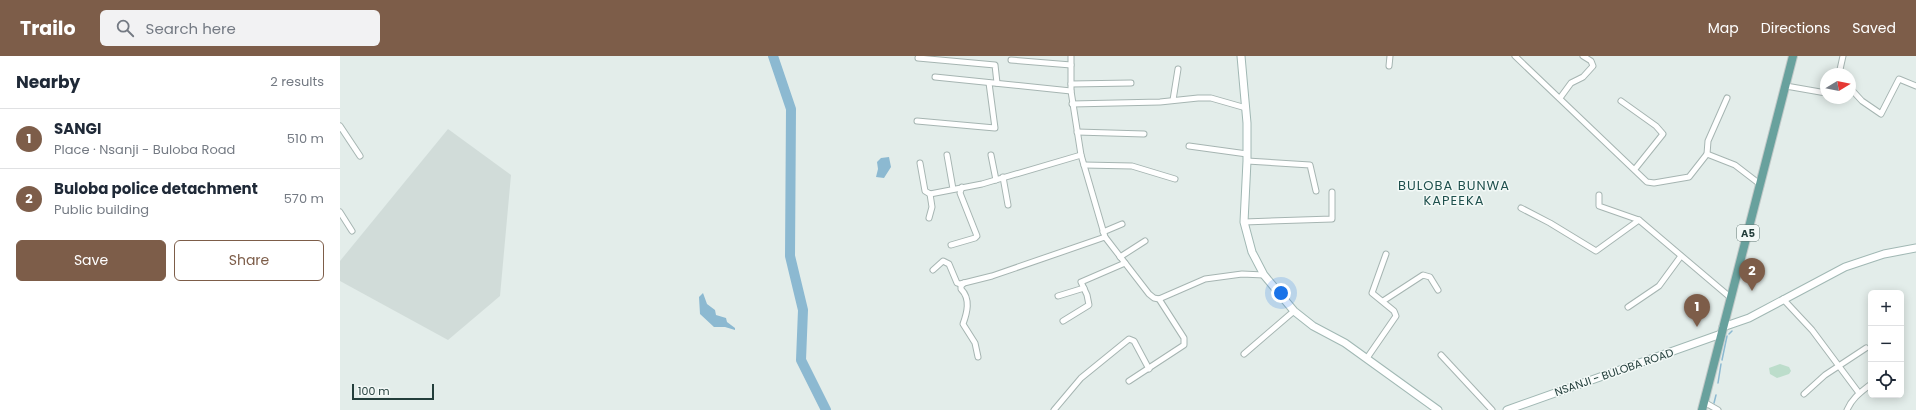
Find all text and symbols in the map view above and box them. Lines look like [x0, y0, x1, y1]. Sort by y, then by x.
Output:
search box [100, 10, 380, 46]
text: Trailo [20, 15, 76, 42]
icon: search [114, 17, 136, 39]
text: Search here [146, 18, 236, 39]
text: Map [1708, 18, 1739, 38]
text: Directions [1761, 18, 1830, 38]
text: Saved [1852, 18, 1896, 38]
north arrow [1820, 68, 1856, 104]
text: Nearby [16, 70, 80, 94]
text: 2 results [270, 72, 324, 91]
text: SANGI [54, 118, 101, 139]
text: 1 [27, 129, 31, 148]
text: 510 m [287, 129, 324, 148]
text: Place · Nsanji - Buloba Road [54, 140, 235, 159]
district label: BULOBA BUNWA KAPEEKA [1398, 176, 1510, 210]
text: Buloba police detachment [54, 178, 258, 199]
text: 2 [25, 189, 33, 208]
text: 570 m [284, 189, 324, 208]
text: Public building [54, 200, 149, 219]
road number: A5 [1737, 225, 1759, 241]
button: Save [16, 240, 166, 281]
button: Share [174, 240, 324, 281]
pin: 2 [1739, 258, 1765, 291]
your location [1271, 283, 1291, 303]
map controls [1868, 290, 1904, 398]
button: + [1868, 290, 1904, 326]
pin: 1 [1684, 294, 1710, 327]
button: − [1868, 326, 1904, 362]
street label: NSANJI - BULOBA ROAD [1552, 344, 1676, 400]
button: locate [1868, 362, 1904, 398]
scale bar [352, 382, 434, 401]
text: 100 m [358, 383, 390, 399]

